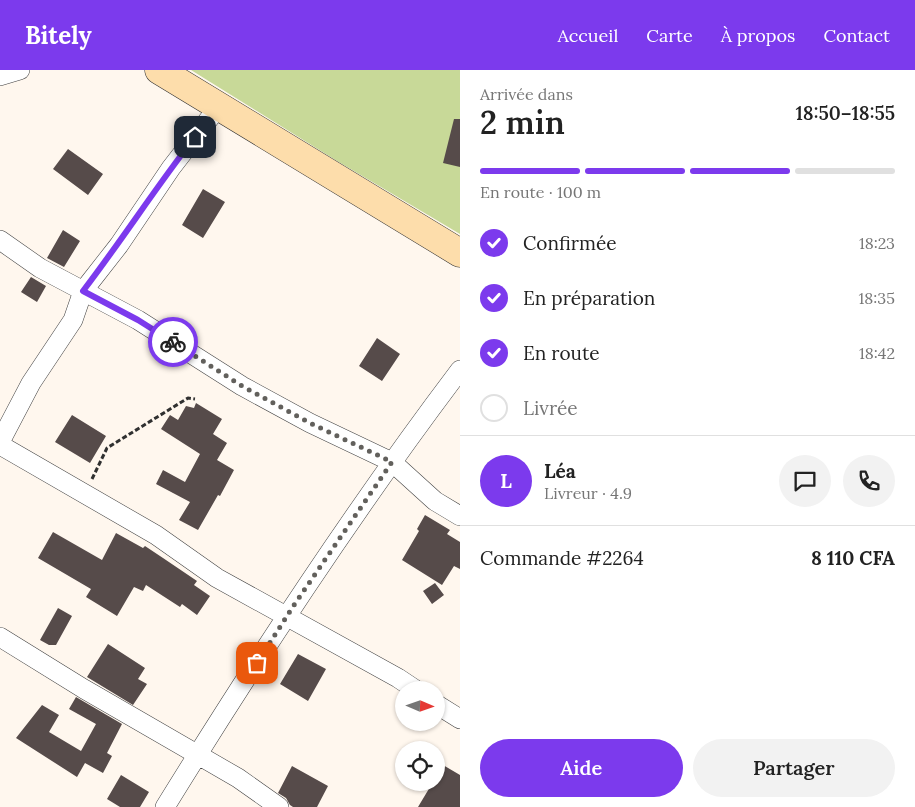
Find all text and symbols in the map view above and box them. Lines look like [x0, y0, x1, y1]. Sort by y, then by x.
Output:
text: Bitely [25, 20, 92, 51]
text: Accueil [558, 24, 618, 47]
text: Carte [646, 24, 693, 47]
text: À propos [721, 24, 795, 47]
text: Contact [823, 24, 890, 47]
text: Arrivée dans [480, 84, 573, 104]
text: 18:50–18:55 [795, 101, 895, 125]
text: 2 min [480, 102, 565, 143]
pin [174, 116, 216, 158]
icon: home [181, 123, 209, 151]
text: En route · 100 m [480, 182, 601, 202]
icon: check [480, 229, 508, 257]
text: Confirmée [523, 231, 616, 255]
text: 18:23 [859, 233, 895, 253]
icon: check [480, 284, 508, 312]
text: En préparation [523, 286, 655, 310]
text: 18:35 [859, 288, 895, 308]
courier [148, 317, 198, 367]
icon: bike [159, 328, 187, 356]
icon: check [480, 339, 508, 367]
text: En route [523, 341, 600, 365]
text: 18:42 [859, 343, 895, 363]
text: Livrée [523, 396, 578, 420]
button: chat [779, 455, 831, 507]
button: phone [843, 455, 895, 507]
text: Léa [544, 459, 576, 483]
text: L [500, 469, 512, 493]
text: Livreur · 4.9 [544, 483, 632, 503]
text: Commande #2264 [480, 546, 644, 570]
text: 8 110 CFA [811, 546, 895, 570]
pin [236, 642, 278, 684]
icon: bag [243, 649, 271, 677]
north arrow [395, 681, 445, 731]
map controls [395, 681, 445, 791]
button: Aide [480, 739, 683, 797]
button: Partager [693, 739, 895, 797]
button: locate [395, 741, 445, 791]

